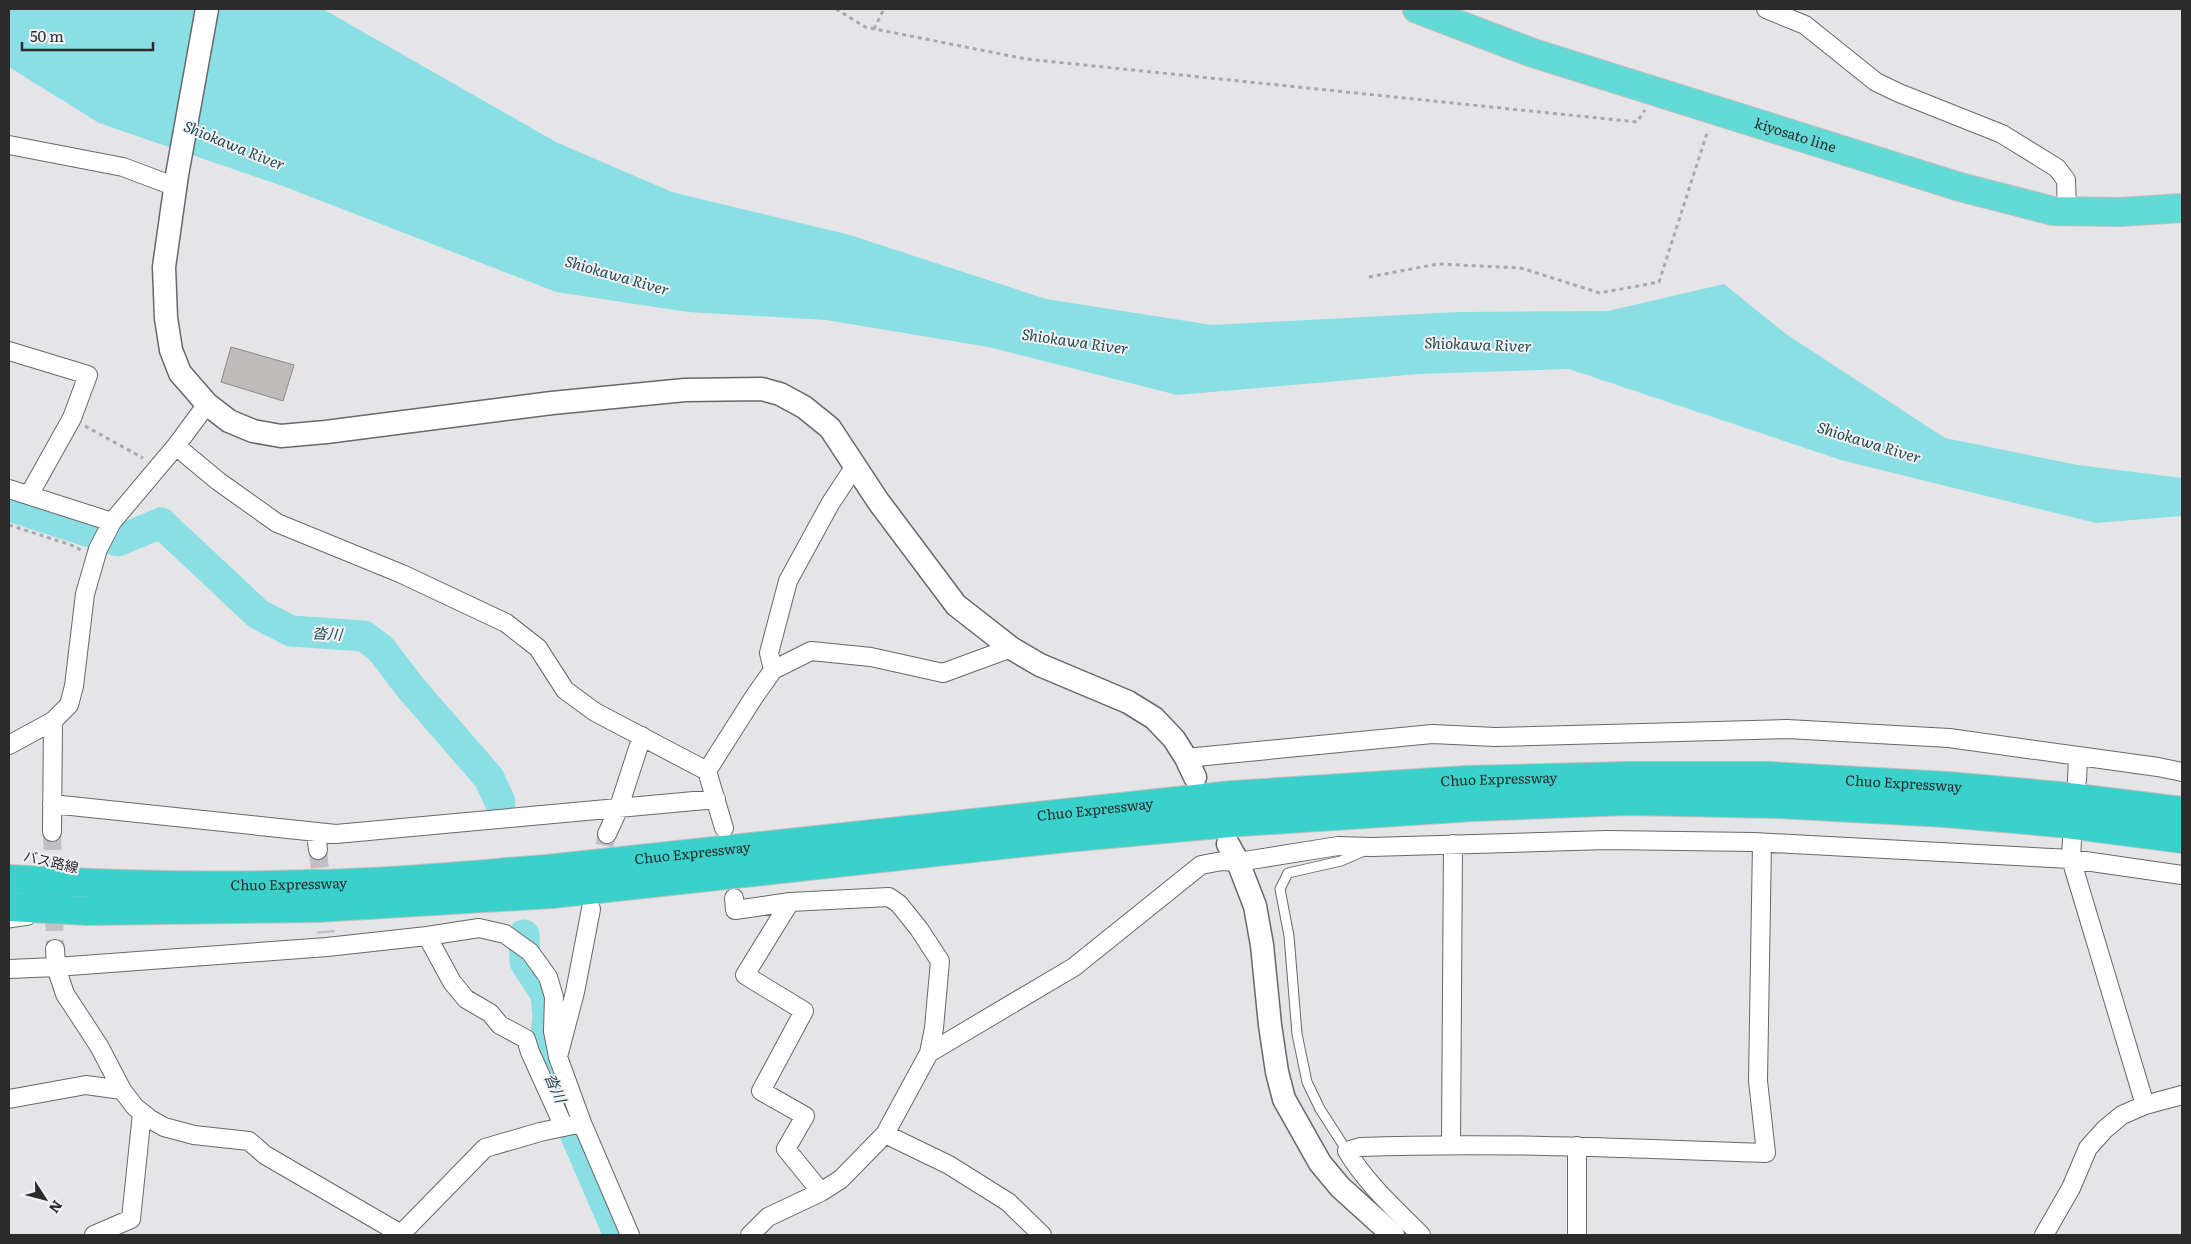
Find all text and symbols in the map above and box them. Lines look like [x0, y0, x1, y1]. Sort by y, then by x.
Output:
scale bar [22, 20, 154, 52]
text: 50 m [30, 24, 64, 47]
street label: kiyosato line [1752, 112, 1839, 157]
water label: Shiokawa River [181, 114, 289, 175]
water label: Shiokawa River [563, 249, 672, 300]
water label: Shiokawa River [1020, 322, 1130, 359]
water label: Shiokawa River [1424, 330, 1532, 357]
water label: Shiokawa River [1815, 415, 1924, 468]
water label: 沓川 [311, 620, 345, 645]
street label: Chuo Expressway [1440, 767, 1558, 791]
street label: Chuo Expressway [1845, 769, 1964, 796]
street label: Chuo Expressway [1036, 792, 1155, 825]
street label: Chuo Expressway [633, 836, 752, 869]
street label: バス路線 [22, 845, 81, 877]
street label: Chuo Expressway [230, 872, 348, 894]
water label: 沓川 [540, 1069, 574, 1108]
north arrow [20, 1174, 70, 1224]
text: N [45, 1197, 68, 1218]

